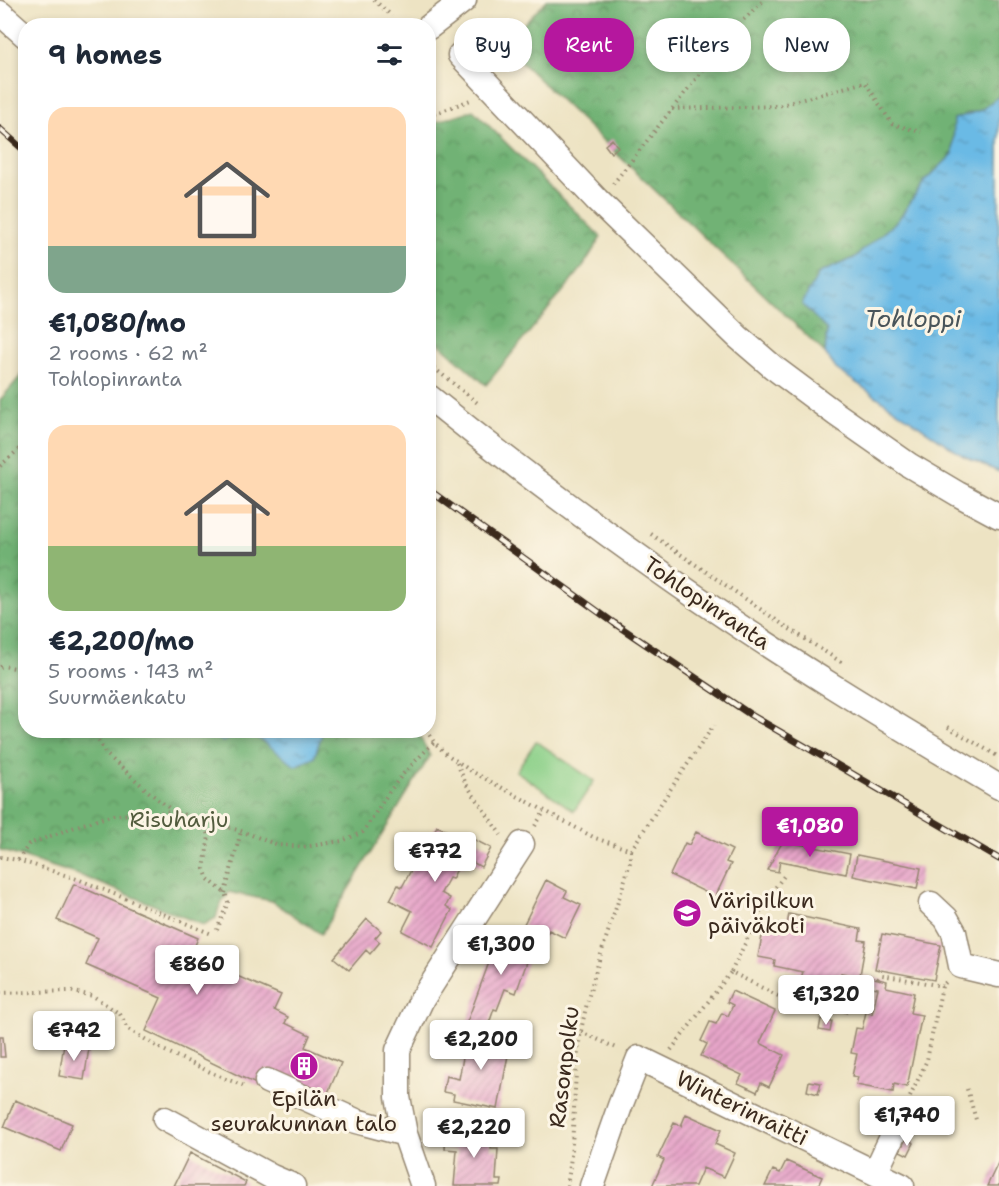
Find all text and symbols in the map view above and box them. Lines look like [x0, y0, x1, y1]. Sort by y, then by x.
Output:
chip: Buy [454, 18, 532, 72]
chip: Rent [544, 18, 634, 72]
chip: Filters [646, 18, 751, 72]
chip: New [763, 18, 850, 72]
text: 9 homes [48, 37, 162, 72]
icon: filters [373, 38, 406, 71]
icon: home [173, 146, 281, 254]
water label: Tohloppi [865, 303, 962, 335]
text: €1,080/mo [48, 305, 186, 340]
text: 2 rooms · 62 m² [48, 340, 208, 366]
text: Tohlopinranta [48, 366, 182, 392]
icon: home [173, 464, 281, 572]
street label: Tohlopinranta [638, 550, 776, 656]
text: €2,200/mo [48, 623, 195, 658]
text: 5 rooms · 143 m² [48, 658, 213, 684]
text: Suurmäenkatu [48, 684, 186, 710]
park label: Risuharju [129, 805, 229, 834]
pin: €1,080 [761, 807, 859, 858]
text: €1,080 [776, 813, 844, 839]
pin: €772 [399, 832, 471, 883]
text: €772 [408, 838, 462, 864]
place label: Väripilkun päiväkoti [708, 886, 814, 940]
school or university icon: Väripilkun päiväkoti [671, 897, 703, 929]
pin: €1,300 [452, 925, 550, 976]
text: €1,300 [467, 931, 535, 957]
pin: €860 [161, 945, 233, 996]
text: €860 [169, 951, 225, 977]
pin: €1,320 [777, 975, 875, 1026]
text: €1,320 [792, 981, 860, 1007]
street label: Rasonpolku [542, 1004, 586, 1130]
pin: €742 [38, 1011, 110, 1062]
text: €742 [47, 1017, 101, 1043]
pin: €2,200 [432, 1020, 530, 1071]
text: €2,200 [444, 1026, 518, 1052]
building icon: Epilän seurakunnan talo [288, 1050, 320, 1082]
street label: Winterinraitti [671, 1064, 813, 1152]
place label: Epilän seurakunnan talo [211, 1084, 397, 1138]
pin: €1,740 [858, 1096, 956, 1147]
text: €1,740 [874, 1102, 940, 1128]
pin: €2,220 [425, 1108, 523, 1159]
text: €2,220 [437, 1114, 511, 1140]

